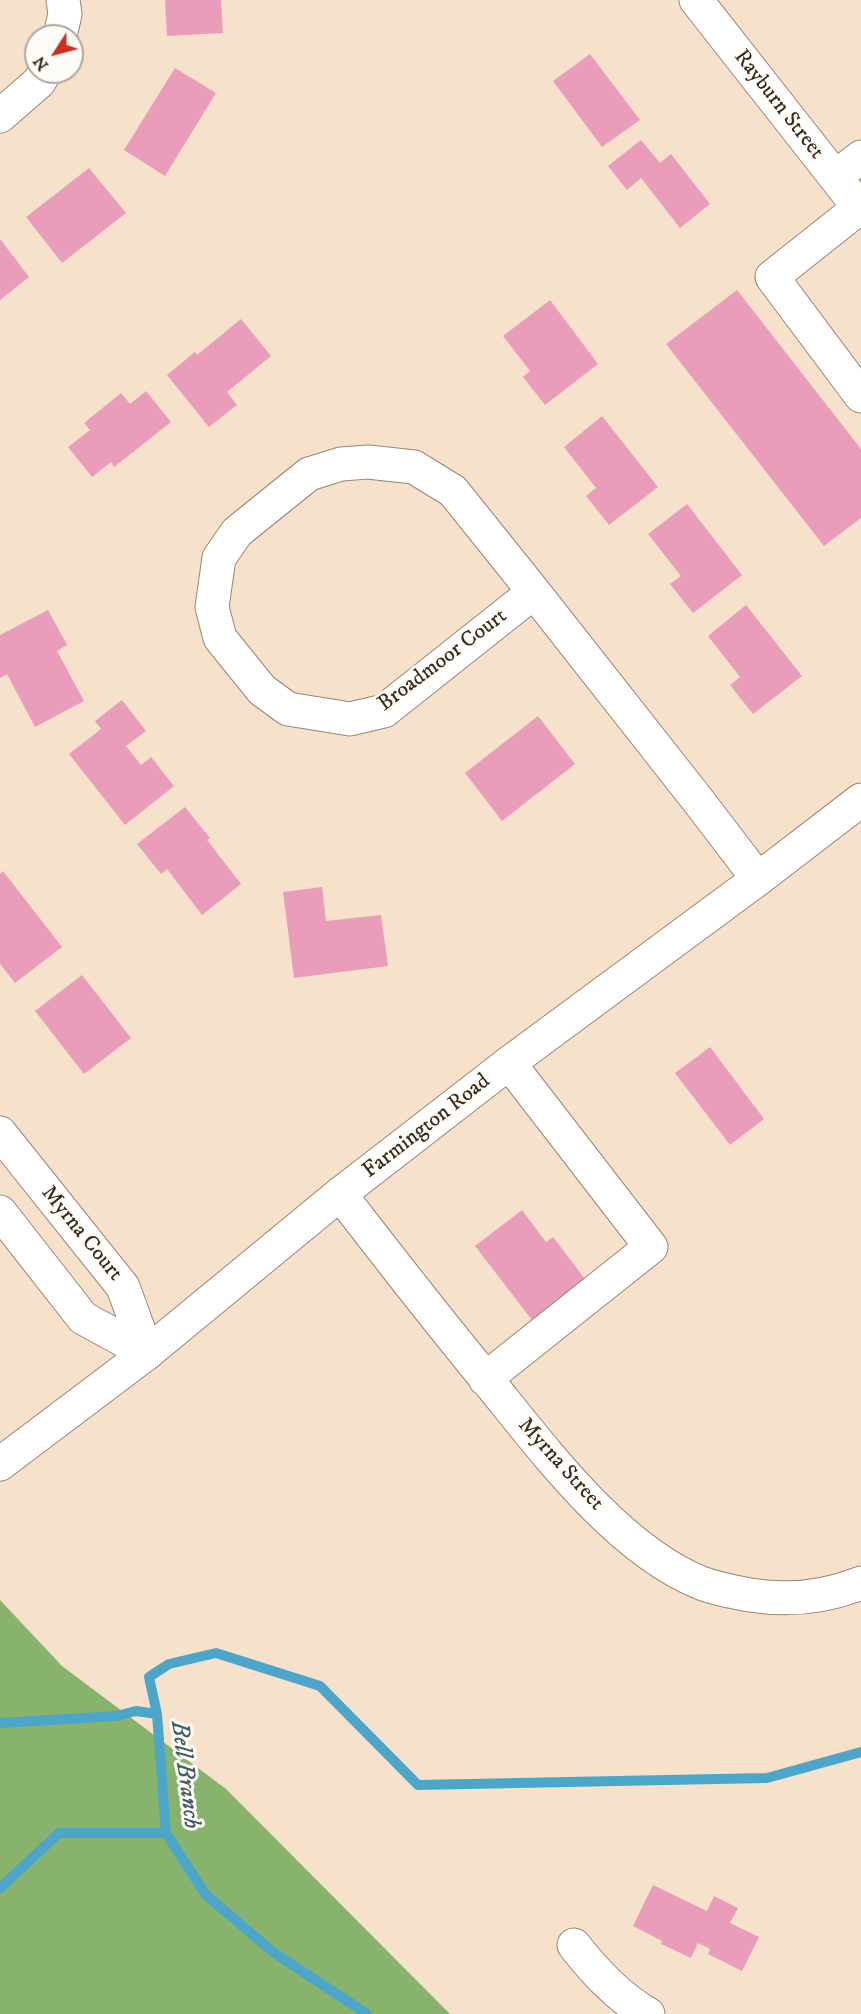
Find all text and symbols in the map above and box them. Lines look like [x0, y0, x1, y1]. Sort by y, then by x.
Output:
north arrow [24, 24, 84, 84]
street label: Rayburn Street [727, 45, 829, 165]
text: N [29, 52, 53, 75]
street label: Broadmoor Court [373, 604, 513, 718]
street label: Farmington Road [358, 1069, 496, 1185]
street label: Myrna Court [35, 1181, 127, 1287]
street label: Myrna Street [511, 1413, 609, 1517]
water label: Bell Branch [163, 1720, 205, 1830]

